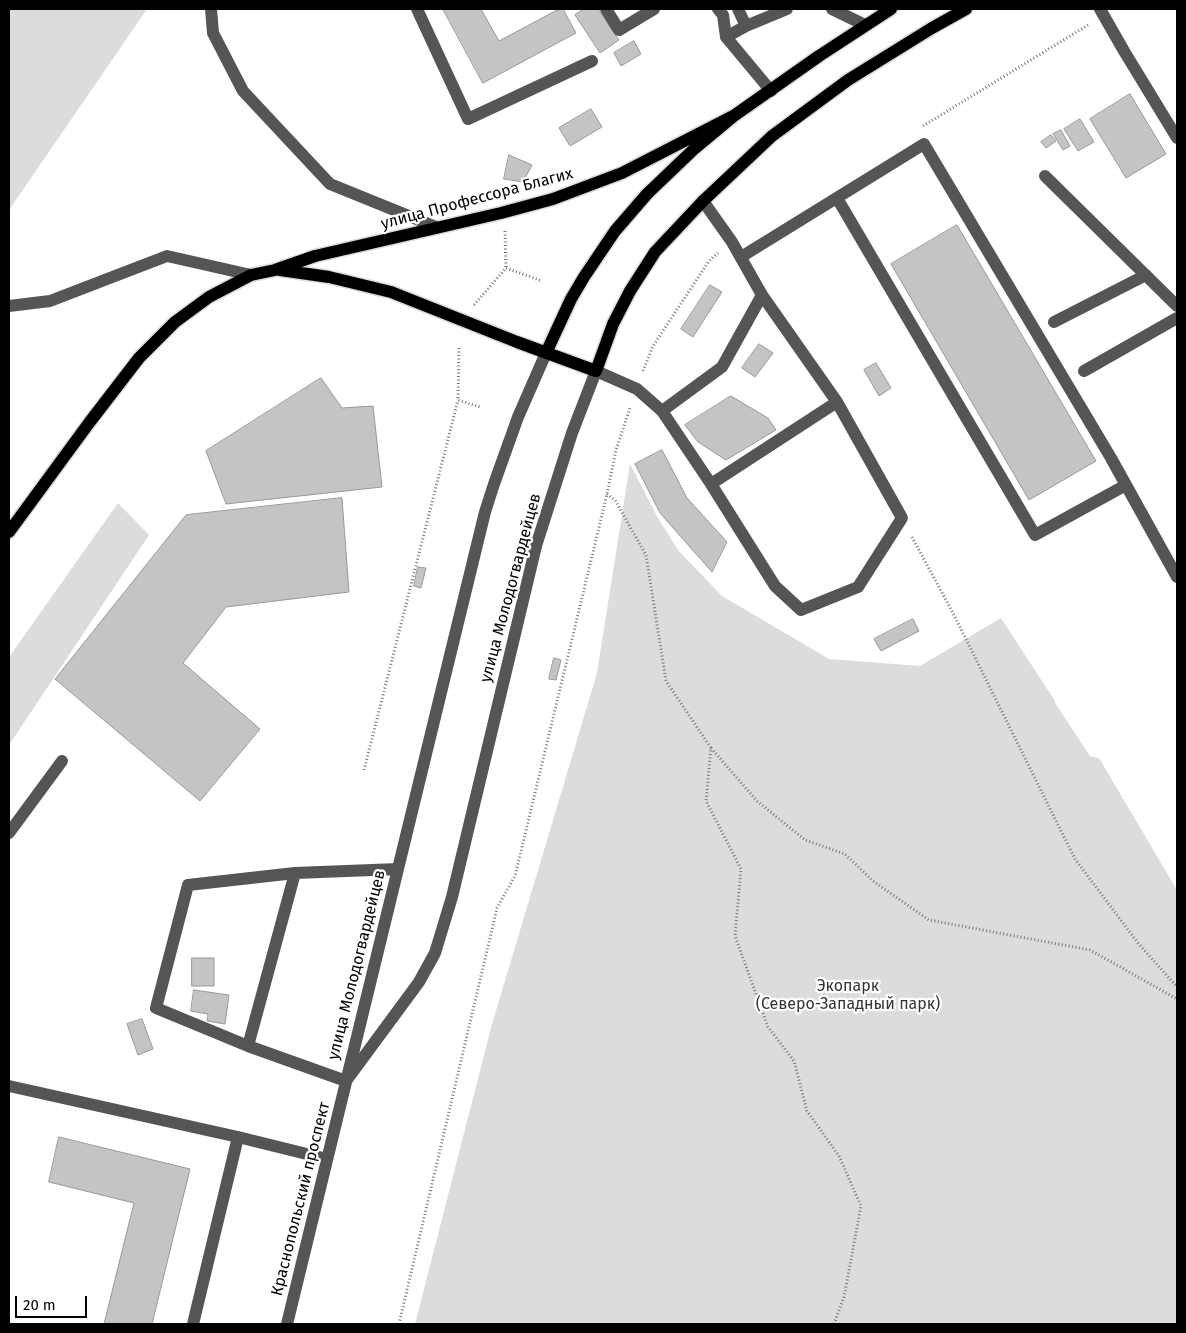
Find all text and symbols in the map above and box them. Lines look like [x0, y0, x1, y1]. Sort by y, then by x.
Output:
street label: улица Профессора Благих [379, 164, 575, 234]
street label: улица Молодогвардейцев [476, 491, 546, 685]
street label: улица Молодогвардейцев [324, 868, 390, 1062]
park label: Экопарк (Северо-Западный парк) [756, 977, 940, 1015]
street label: Краснопольский проспект [268, 1100, 334, 1298]
scale bar [18, 1286, 90, 1318]
text: 20 m [23, 1296, 56, 1314]

